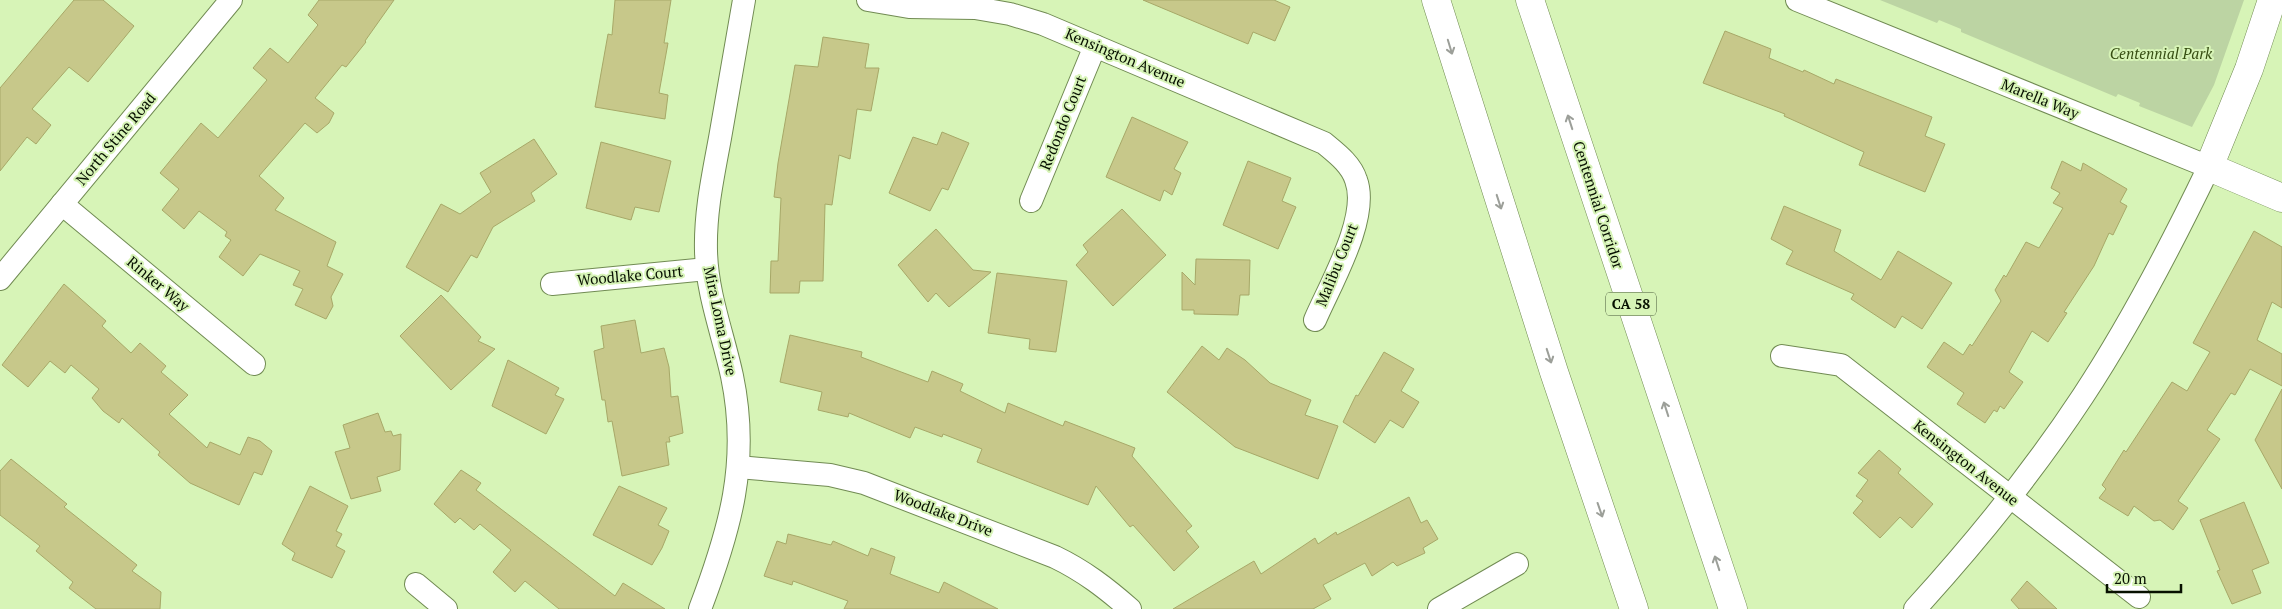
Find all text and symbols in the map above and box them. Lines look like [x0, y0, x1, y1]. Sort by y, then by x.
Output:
street label: Kensington Avenue [1062, 23, 1188, 91]
one-way arrow [1446, 38, 1456, 54]
park label: Centennial Park [2110, 43, 2213, 63]
street label: Redondo Court [1034, 72, 1090, 173]
street label: Marella Way [1998, 73, 2083, 123]
street label: North Stine Road [71, 88, 160, 189]
one-way arrow [1565, 114, 1575, 130]
street label: Centennial Corridor [1569, 138, 1629, 271]
one-way arrow [1494, 193, 1504, 209]
street label: Malibu Court [1310, 220, 1362, 309]
street label: Rinker Way [123, 251, 194, 315]
street label: Woodlake Court [576, 260, 684, 290]
street label: Mira Loma Drive [700, 264, 742, 377]
road number: CA 58 [1606, 292, 1656, 316]
one-way arrow [1544, 348, 1554, 364]
one-way arrow [1661, 401, 1670, 417]
street label: Kensington Avenue [1910, 415, 2023, 510]
street label: Woodlake Drive [891, 484, 996, 540]
one-way arrow [1596, 502, 1606, 518]
one-way arrow [1712, 555, 1721, 571]
scale bar [2107, 562, 2181, 594]
text: 20 m [2114, 568, 2147, 588]

